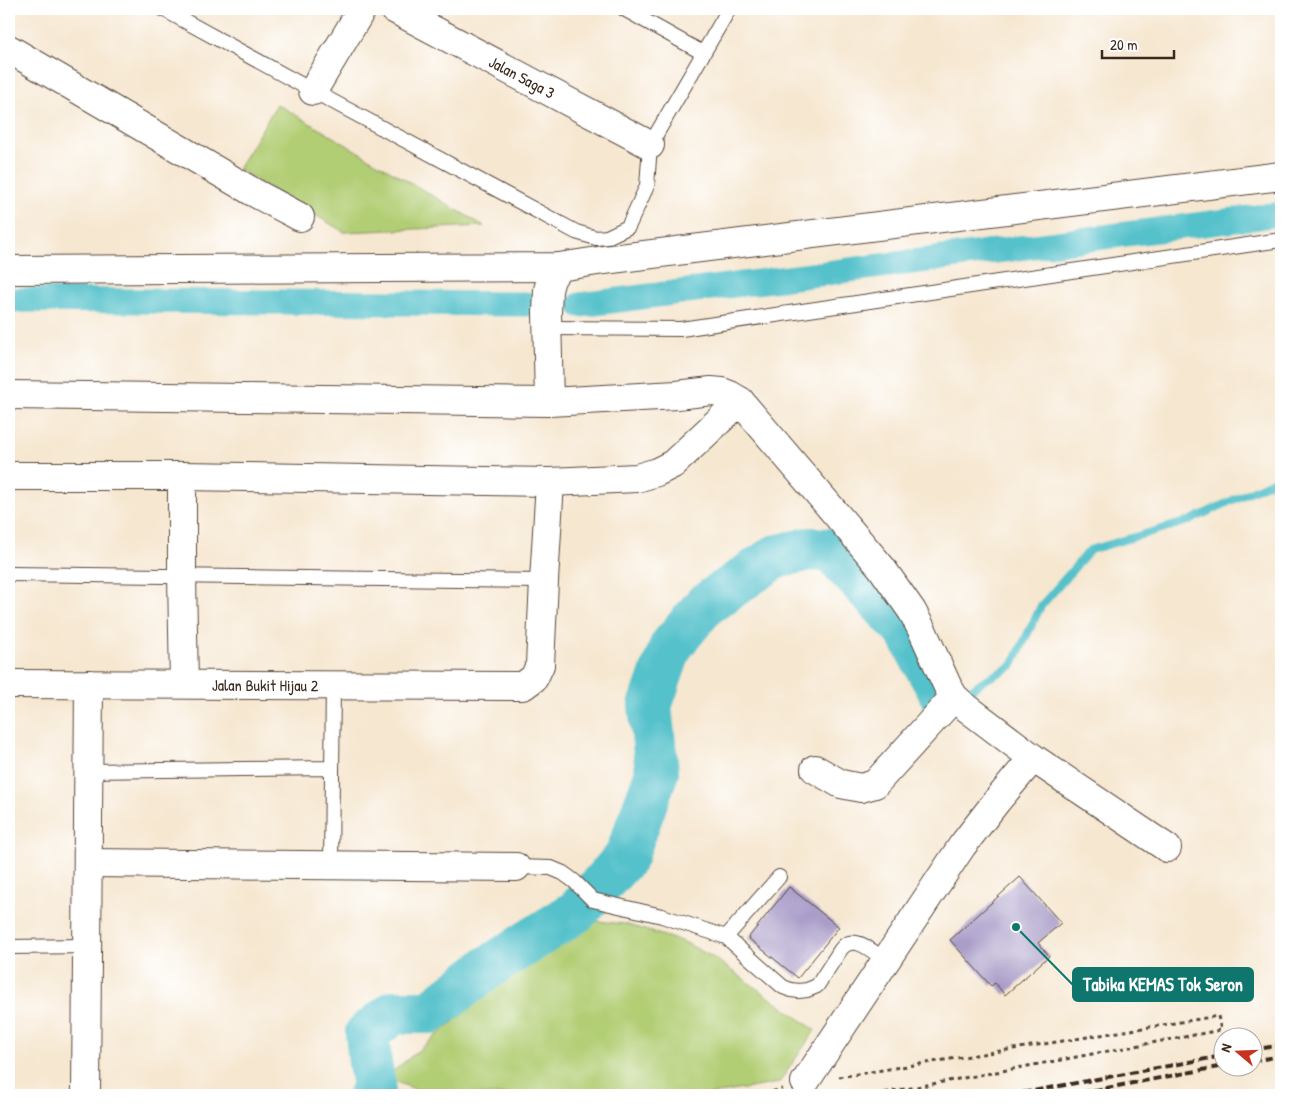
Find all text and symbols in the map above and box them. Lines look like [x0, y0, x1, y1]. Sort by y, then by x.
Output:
scale bar [1102, 28, 1175, 60]
text: 20 m [1110, 34, 1137, 55]
street label: Jalan Saga 3 [485, 51, 559, 104]
street label: Jalan Bukit Hijau 2 [212, 674, 319, 696]
callout: Tabika KEMAS Tok Seron [1073, 968, 1253, 1001]
text: Tabika KEMAS Tok Seron [1082, 972, 1243, 997]
north arrow [1212, 1026, 1262, 1076]
text: N [1215, 1040, 1236, 1054]

